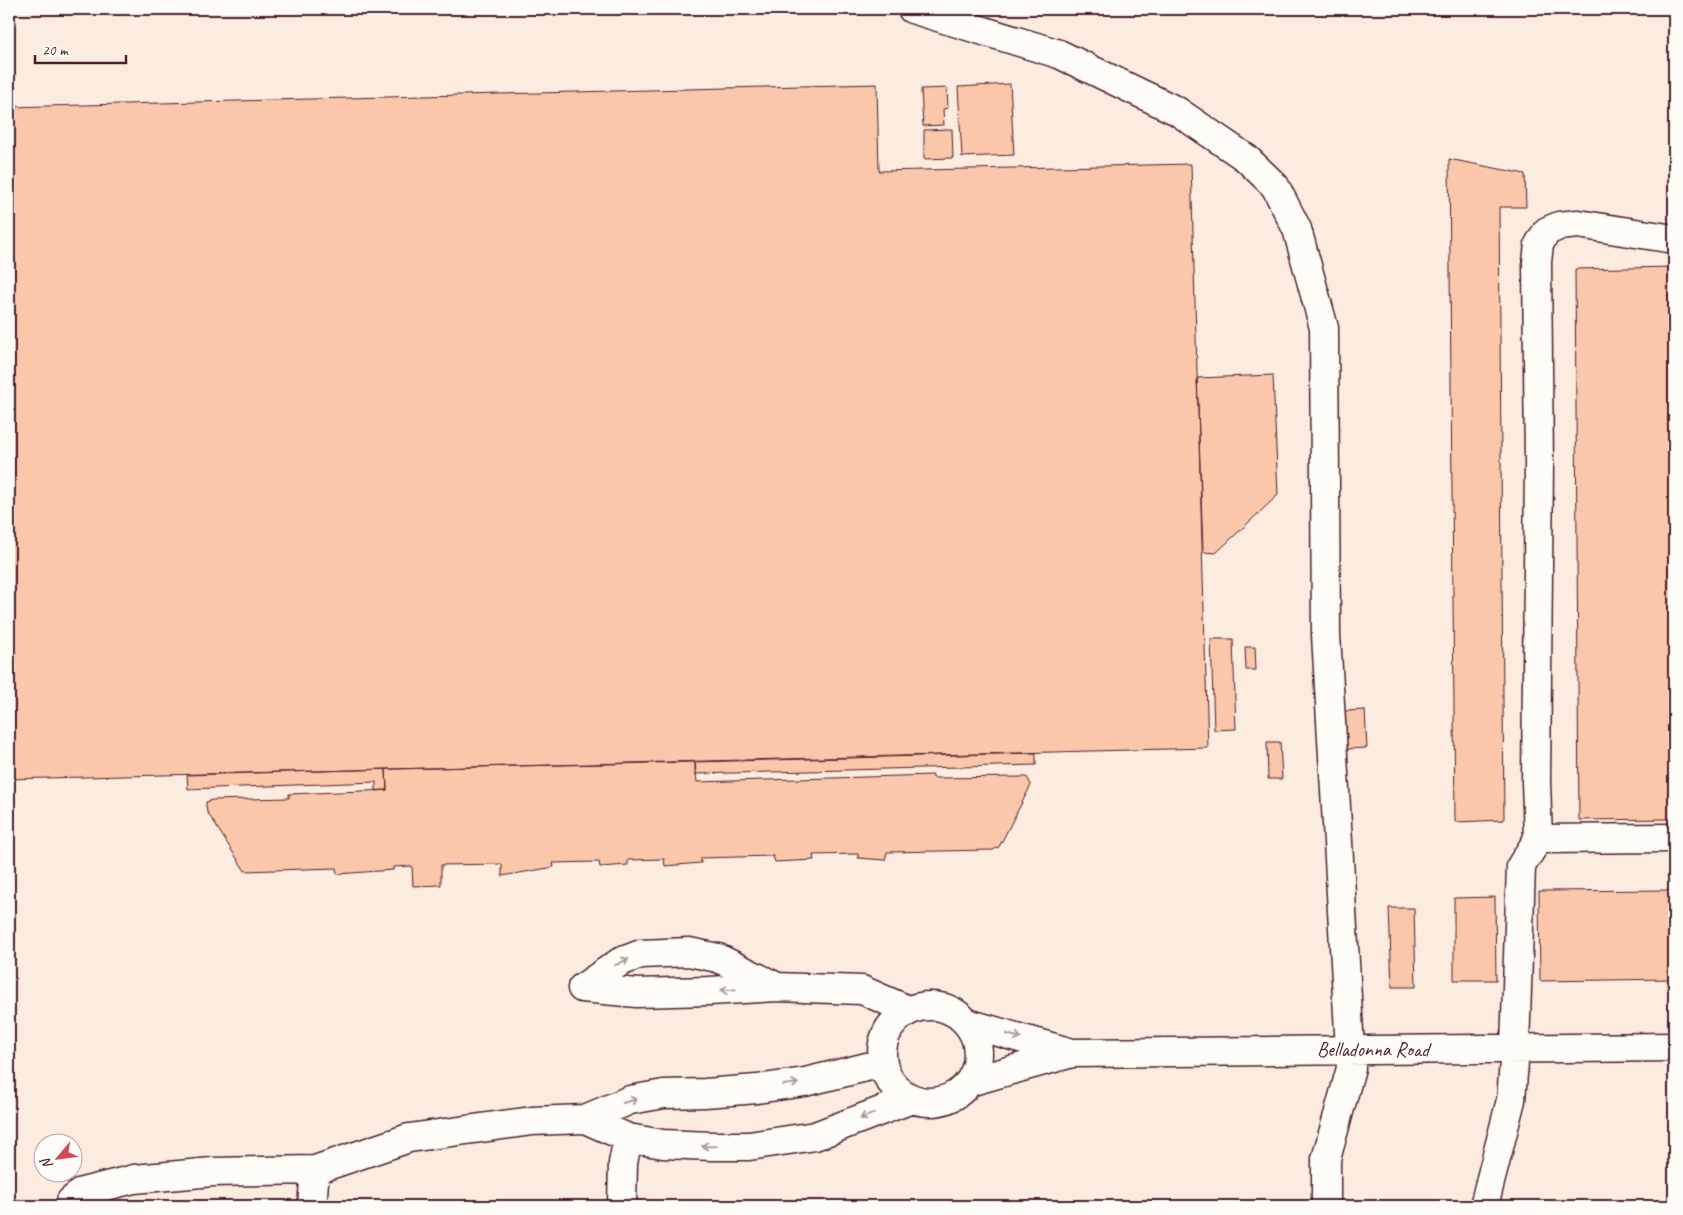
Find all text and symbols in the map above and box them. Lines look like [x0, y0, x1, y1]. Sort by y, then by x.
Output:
scale bar [35, 32, 126, 64]
text: 20 m [42, 41, 69, 60]
one-way arrow [614, 957, 629, 966]
one-way arrow [720, 985, 736, 994]
one-way arrow [1005, 1031, 1021, 1041]
street label: Belladonna Road [1317, 1037, 1432, 1062]
one-way arrow [783, 1079, 799, 1089]
one-way arrow [622, 1096, 638, 1106]
one-way arrow [860, 1112, 875, 1122]
north arrow [32, 1132, 82, 1182]
one-way arrow [701, 1141, 718, 1151]
text: N [36, 1154, 57, 1172]

